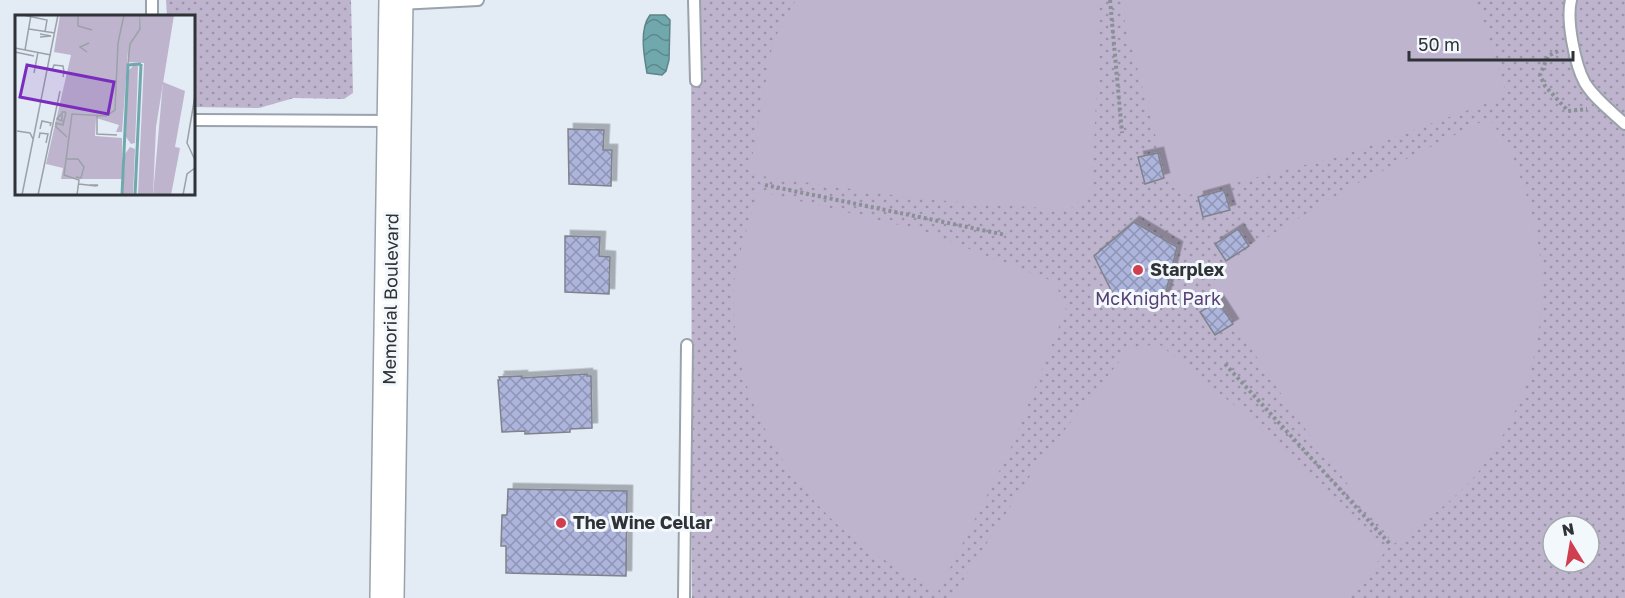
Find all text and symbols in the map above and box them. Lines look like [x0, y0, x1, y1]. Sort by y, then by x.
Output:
inset map [15, 15, 195, 195]
scale bar [1409, 24, 1572, 62]
text: 50 m [1418, 33, 1460, 55]
street label: Memorial Boulevard [378, 213, 402, 385]
place label: Starplex [1150, 258, 1225, 280]
marker: Starplex [1131, 263, 1145, 277]
park label: McKnight Park [1095, 287, 1221, 309]
place label: The Wine Cellar [573, 511, 713, 533]
north arrow [1541, 514, 1601, 574]
marker: The Wine Cellar [554, 516, 568, 530]
text: N [1560, 518, 1576, 540]

